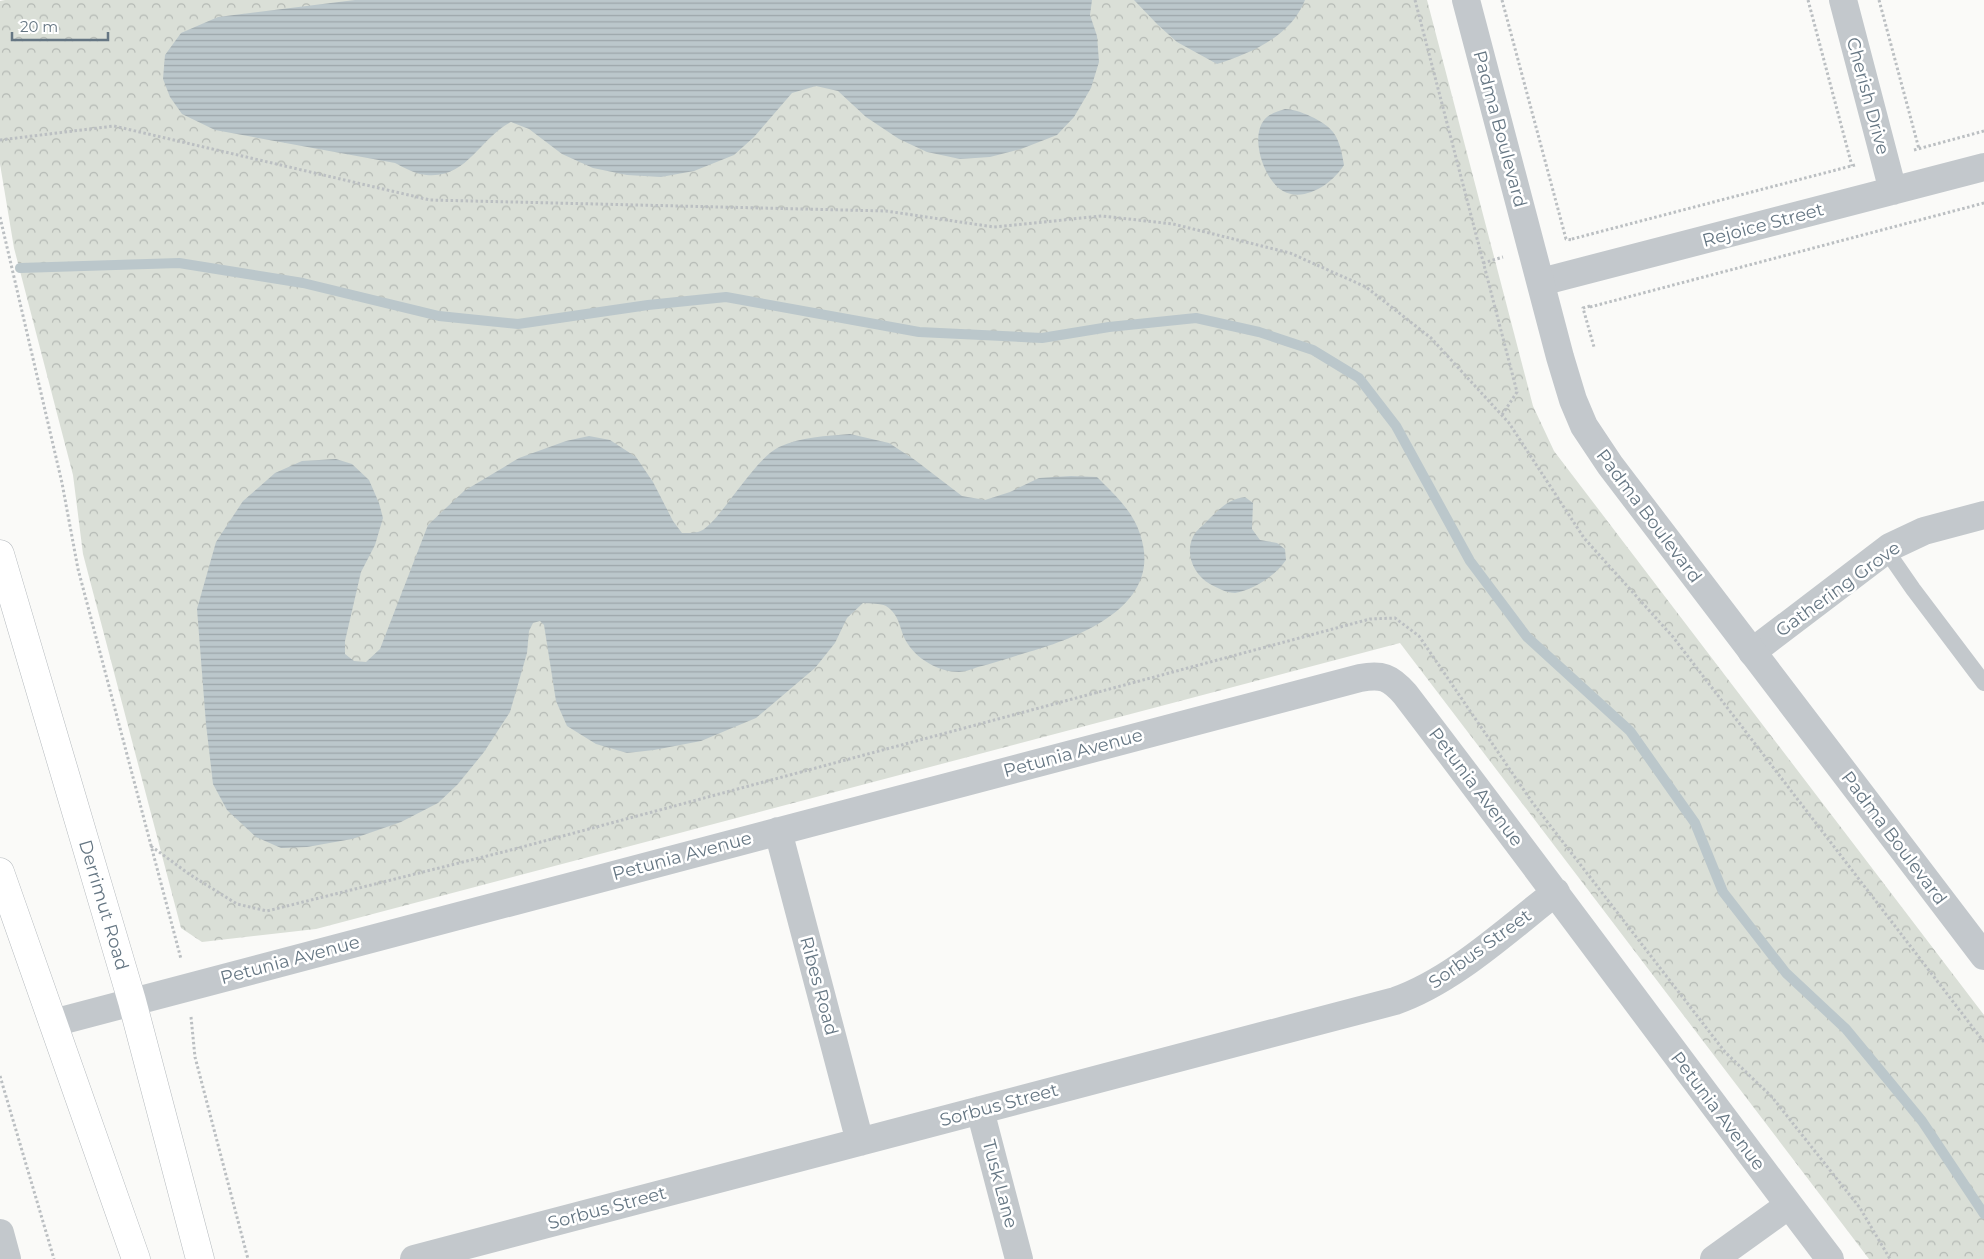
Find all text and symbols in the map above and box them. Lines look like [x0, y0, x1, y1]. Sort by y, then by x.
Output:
scale bar [12, 10, 109, 42]
text: 20 m [20, 17, 58, 36]
street label: Cherish Drive [1842, 35, 1894, 157]
street label: Padma Boulevard [1468, 48, 1532, 210]
street label: Rejoice Street [1700, 198, 1826, 252]
street label: Padma Boulevard [1592, 445, 1706, 587]
street label: Gathering Grove [1772, 536, 1905, 641]
street label: Petunia Avenue [1424, 723, 1528, 851]
street label: Petunia Avenue [1001, 724, 1145, 782]
street label: Padma Boulevard [1837, 767, 1951, 909]
street label: Petunia Avenue [610, 827, 754, 885]
street label: Derrimut Road [74, 837, 133, 973]
street label: Sorbus Street [1424, 904, 1536, 994]
street label: Petunia Avenue [218, 931, 362, 989]
street label: Ribes Road [795, 934, 843, 1038]
street label: Petunia Avenue [1666, 1047, 1770, 1175]
street label: Sorbus Street [937, 1079, 1061, 1131]
street label: Tusk Lane [978, 1137, 1022, 1231]
street label: Sorbus Street [545, 1182, 669, 1234]

